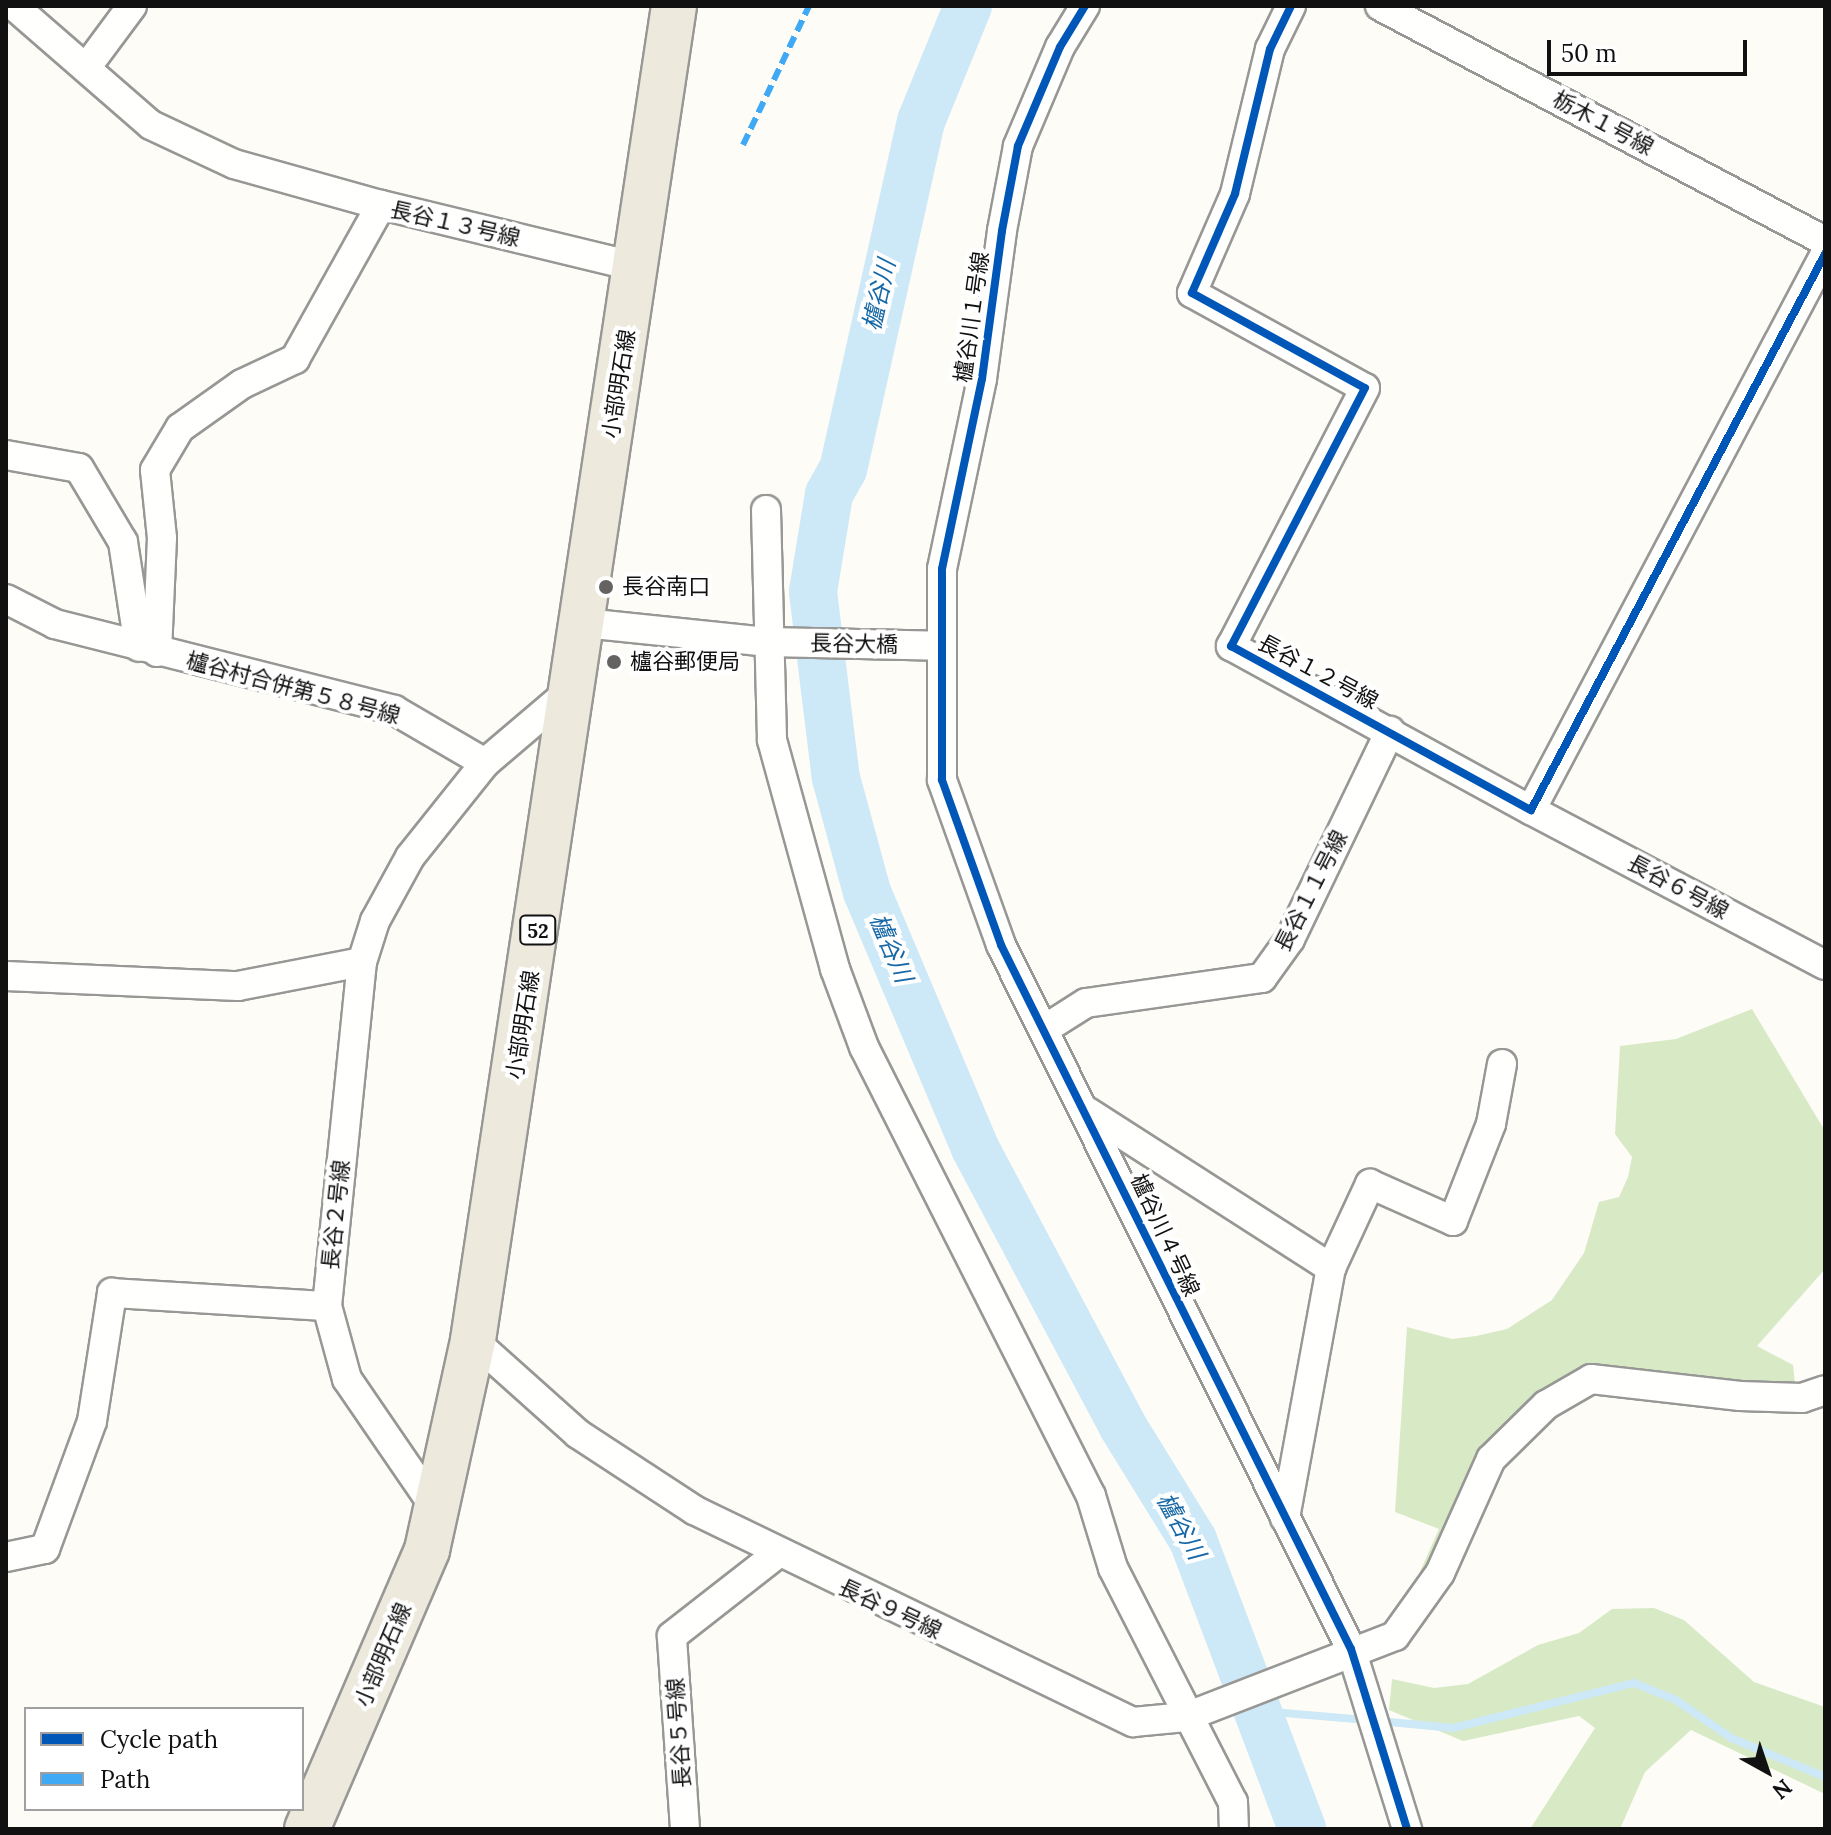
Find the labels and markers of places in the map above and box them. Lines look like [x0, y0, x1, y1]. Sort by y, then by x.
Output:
place label: 長谷南口 [622, 574, 710, 600]
marker: 長谷南口 [597, 578, 615, 596]
place label: 櫨谷郵便局 [630, 649, 740, 675]
marker: 櫨谷郵便局 [605, 653, 623, 671]

